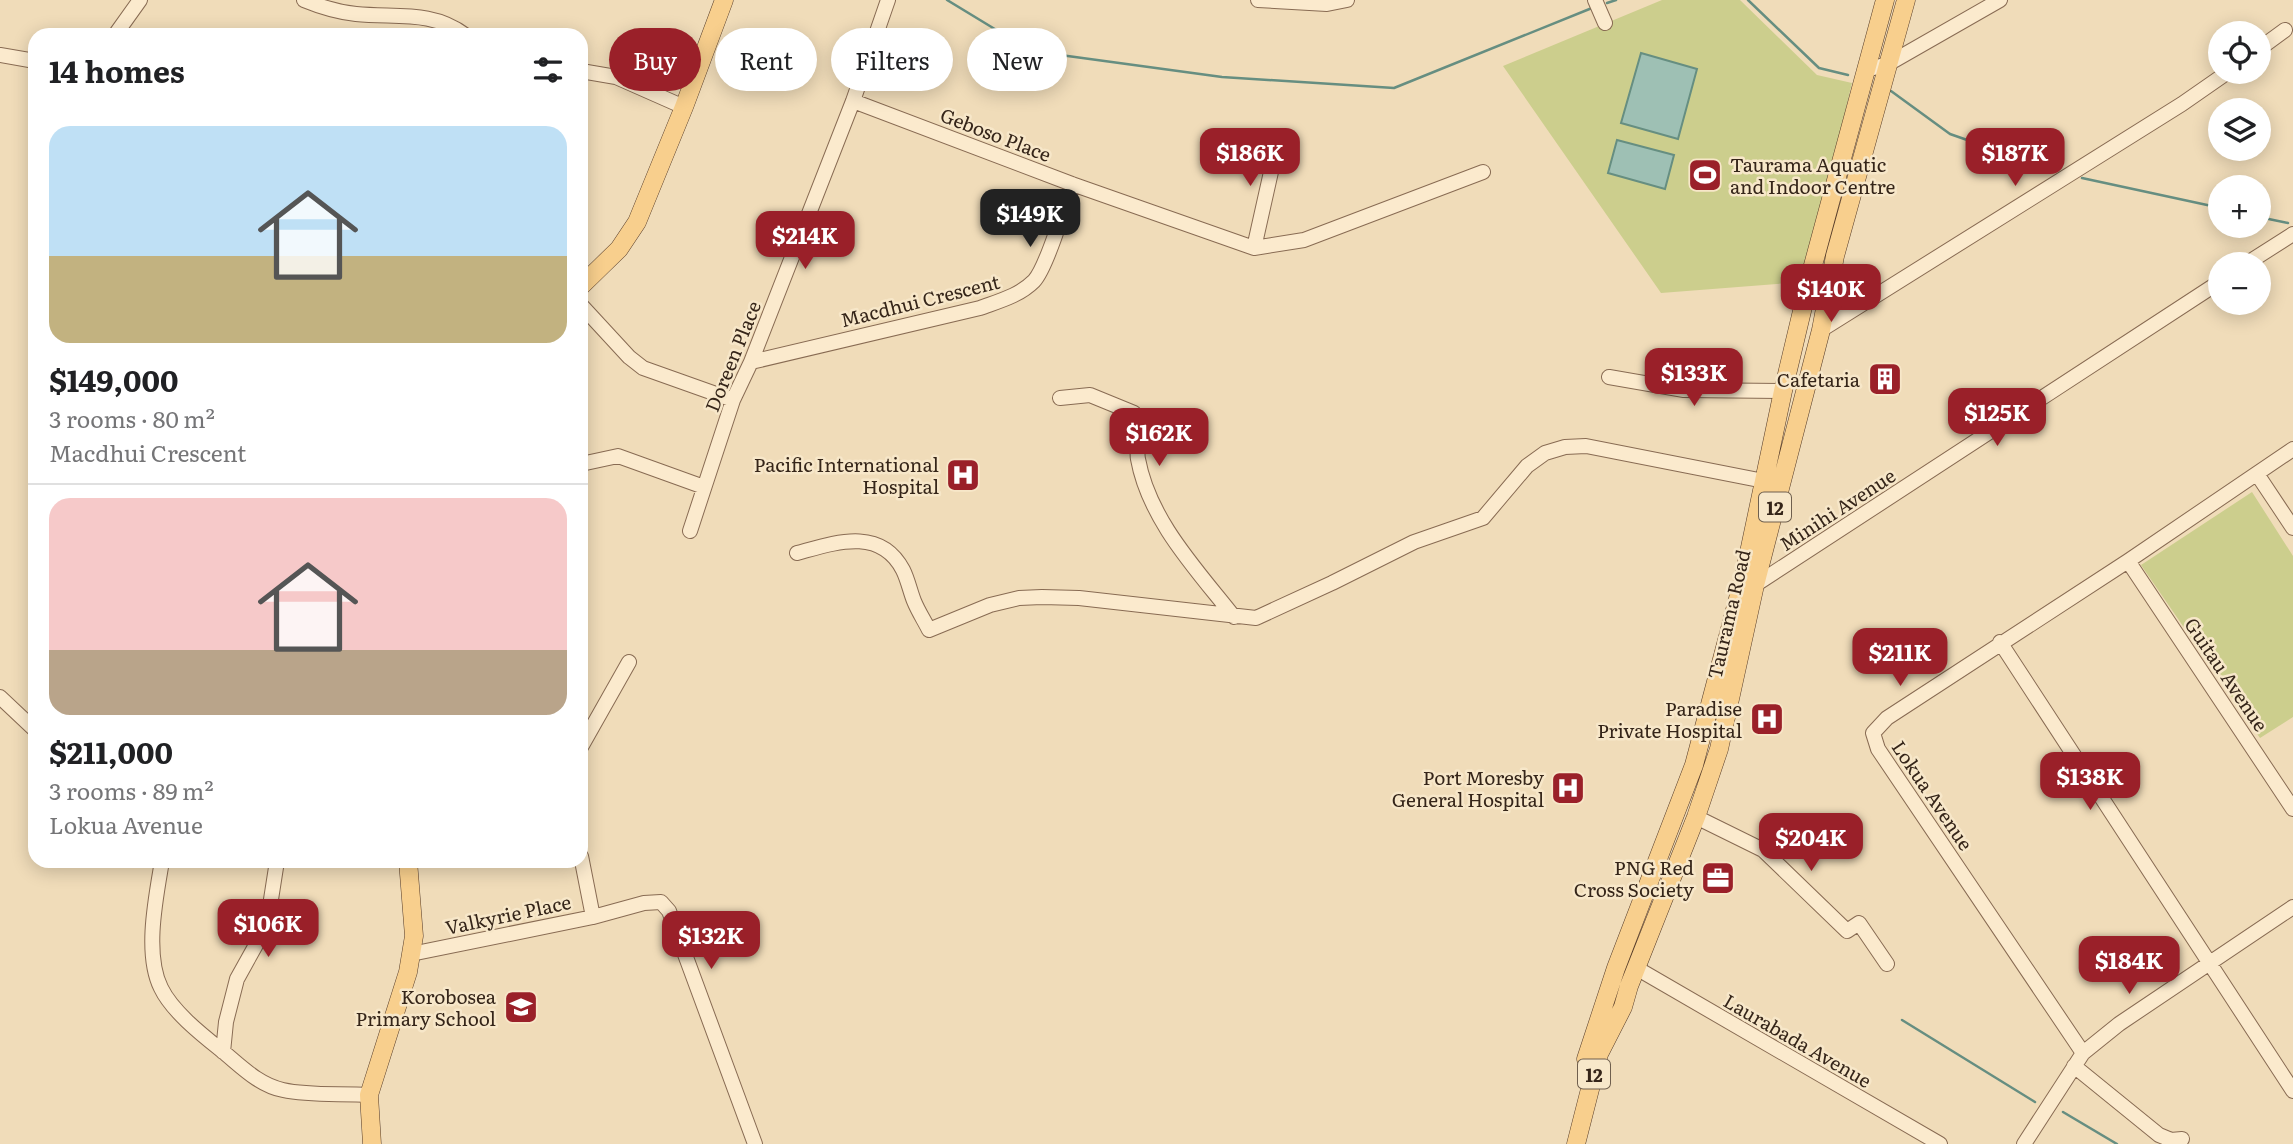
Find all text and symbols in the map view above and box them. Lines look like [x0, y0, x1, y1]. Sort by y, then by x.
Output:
map controls [2208, 21, 2271, 315]
button: locate [2208, 21, 2271, 84]
chip: Buy [609, 28, 701, 91]
chip: Rent [715, 28, 817, 91]
chip: Filters [831, 28, 953, 91]
chip: New [967, 28, 1067, 91]
text: 14 homes [49, 48, 185, 92]
icon: filters [529, 51, 567, 89]
button: layers [2208, 98, 2271, 161]
street label: Geboso Place [937, 100, 1056, 168]
pin: $186K [1201, 128, 1299, 188]
pin: $187K [1966, 128, 2064, 188]
text: $186K [1216, 134, 1284, 168]
text: $187K [1982, 134, 2048, 168]
place label: Taurama Aquatic and Indoor Centre [1730, 150, 1896, 200]
sports icon: Taurama Aquatic and Indoor Centre [1686, 156, 1724, 194]
icon: home [245, 172, 371, 298]
button: + [2208, 175, 2271, 238]
pin: $149K [981, 190, 1079, 249]
text: $149K [996, 195, 1064, 229]
pin: $214K [756, 212, 854, 271]
text: $214K [772, 217, 838, 251]
button: − [2208, 252, 2271, 315]
pin: $140K [1782, 264, 1880, 324]
street label: Macdhui Crescent [837, 267, 1003, 333]
text: $140K [1797, 270, 1865, 304]
street label: Doreen Place [697, 296, 767, 416]
pin: $133K [1645, 348, 1743, 408]
text: $133K [1661, 354, 1727, 388]
text: $149,000 [49, 357, 178, 401]
building icon: Cafetaria [1866, 360, 1904, 398]
place label: Cafetaria [1777, 365, 1861, 393]
pin: $125K [1948, 388, 2046, 448]
text: $125K [1964, 394, 2030, 428]
text: 3 rooms · 80 m² [49, 401, 215, 435]
pin: $162K [1110, 408, 1208, 468]
text: $162K [1125, 414, 1193, 448]
text: Macdhui Crescent [49, 435, 246, 469]
place label: Pacific International Hospital [754, 450, 939, 500]
hospital icon: Pacific International Hospital [944, 456, 982, 494]
street label: Minihi Avenue [1773, 461, 1901, 557]
road number: 12 [1759, 492, 1791, 522]
icon: home [245, 544, 371, 670]
street label: Taurama Road [1699, 546, 1757, 682]
street label: Guitau Avenue [2179, 611, 2276, 737]
pin: $211K [1851, 628, 1949, 688]
text: $211K [1868, 634, 1932, 668]
place label: Paradise Private Hospital [1597, 694, 1742, 744]
hospital icon: Paradise Private Hospital [1748, 700, 1786, 738]
text: $211,000 [49, 729, 173, 773]
street label: Lokua Avenue [1886, 734, 1980, 856]
pin: $138K [2041, 752, 2139, 812]
text: $138K [2056, 758, 2124, 792]
place label: Port Moresby General Hospital [1392, 763, 1544, 813]
hospital icon: Port Moresby General Hospital [1549, 769, 1587, 807]
text: 3 rooms · 89 m² [49, 773, 214, 807]
text: Lokua Avenue [49, 807, 203, 841]
pin: $204K [1762, 814, 1860, 873]
text: $204K [1775, 819, 1847, 853]
place label: PNG Red Cross Society [1574, 853, 1694, 903]
office icon: PNG Red Cross Society [1699, 859, 1737, 897]
street label: Valkyrie Place [443, 887, 574, 941]
pin: $106K [219, 900, 317, 959]
text: $106K [234, 905, 302, 939]
pin: $132K [662, 912, 760, 971]
text: $132K [678, 917, 744, 951]
pin: $184K [2080, 936, 2178, 996]
text: $184K [2095, 942, 2163, 976]
place label: Korobosea Primary School [356, 982, 497, 1032]
street label: Laurabada Avenue [1719, 986, 1877, 1094]
school or university icon: Korobosea Primary School [502, 988, 540, 1026]
road number: 12 [1578, 1059, 1610, 1088]

